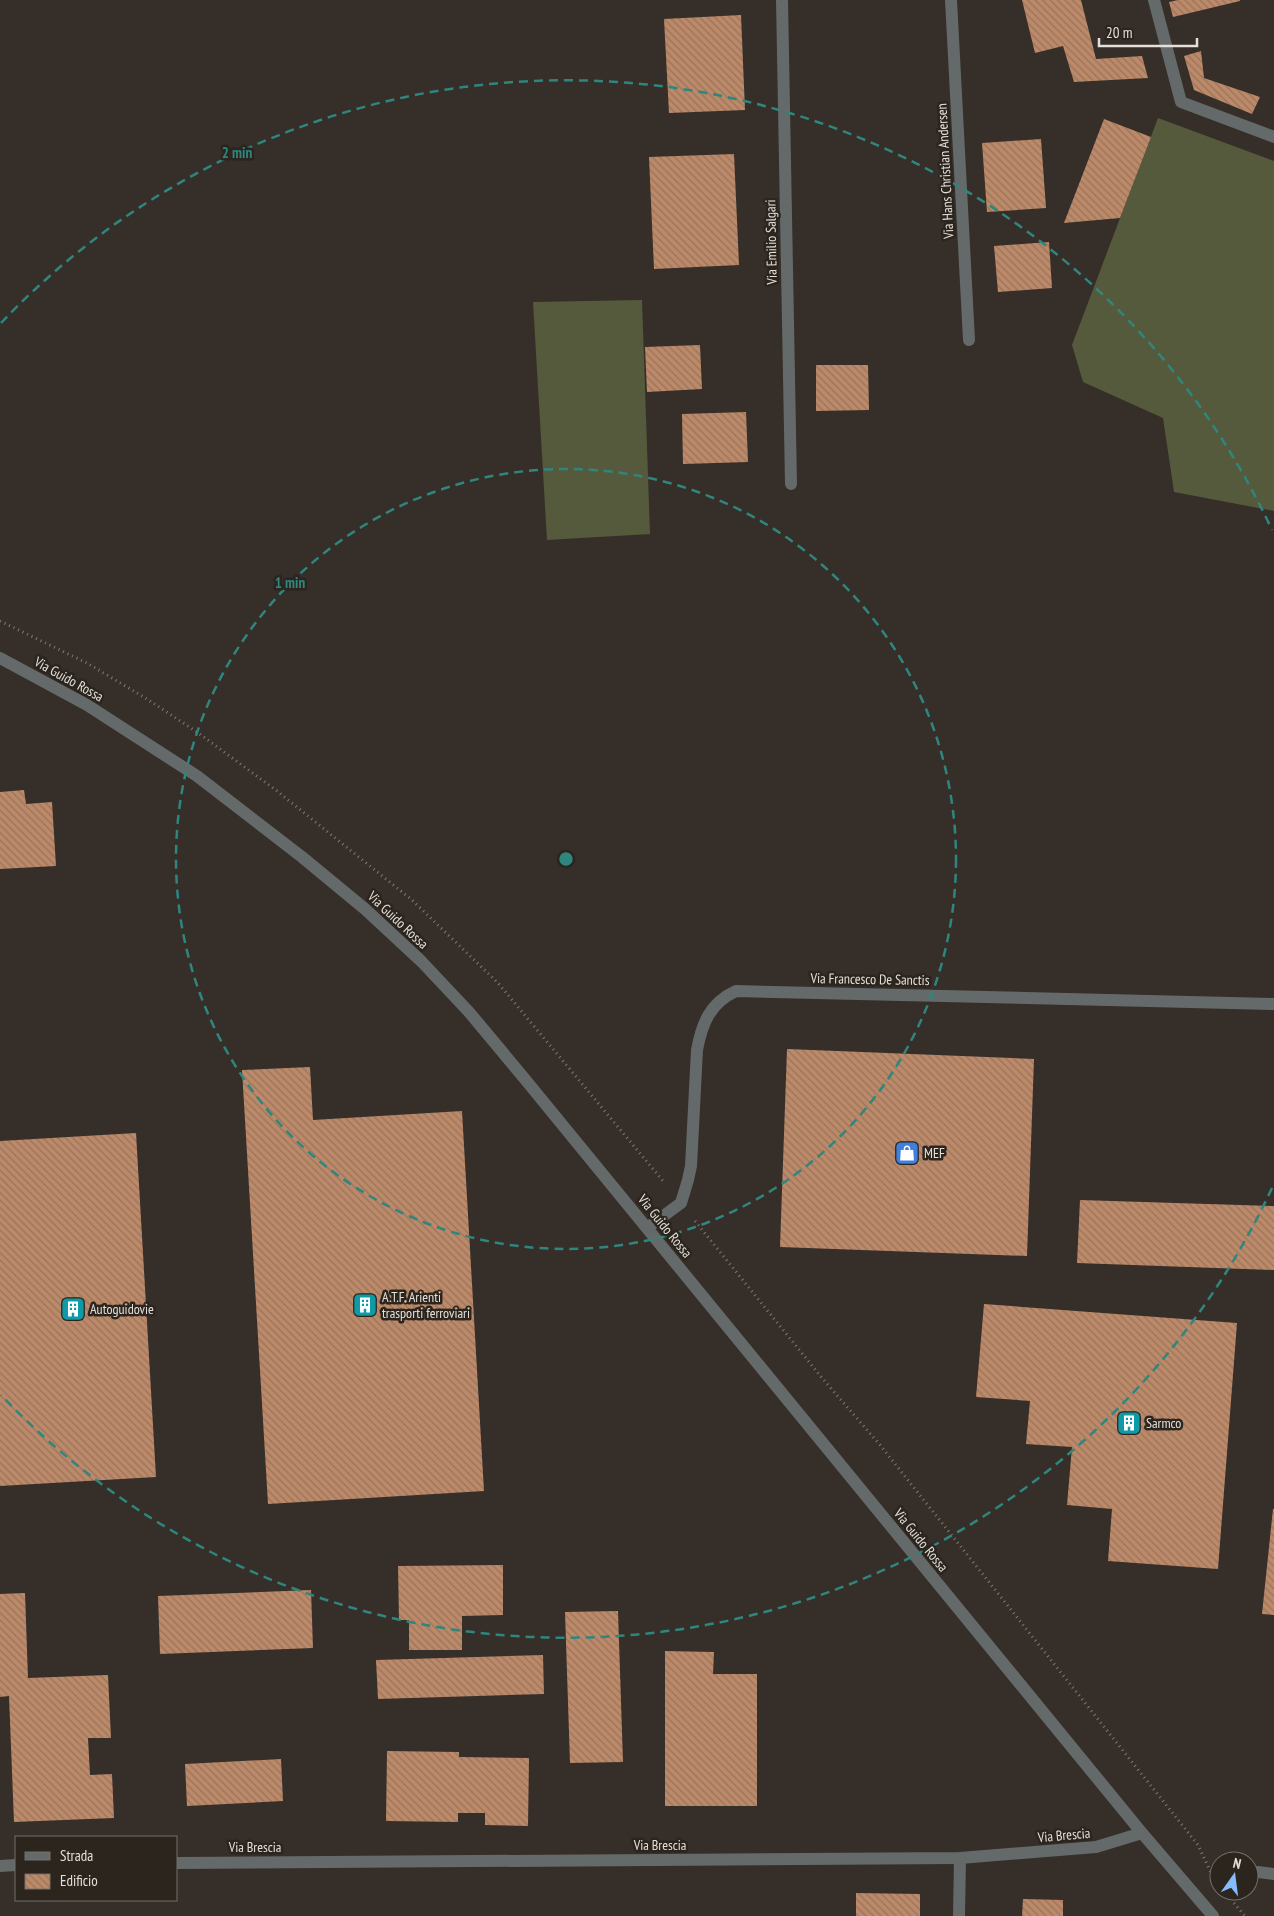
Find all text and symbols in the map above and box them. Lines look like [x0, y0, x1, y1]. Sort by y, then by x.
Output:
scale bar [1099, 15, 1196, 47]
text: 20 m [1106, 23, 1132, 42]
street label: Via Hans Christian Andersen [932, 103, 958, 240]
text: 2 min [222, 143, 252, 162]
street label: Via Emilio Salgari [761, 199, 781, 286]
text: 1 min [275, 573, 305, 592]
street label: Via Guido Rossa [30, 652, 107, 705]
centre of rings [557, 850, 575, 868]
street label: Via Guido Rossa [363, 887, 432, 953]
street label: Via Francesco De Sanctis [809, 969, 930, 989]
shop icon: MEF [894, 1140, 920, 1166]
place label: MEF [924, 1144, 945, 1162]
street label: Via Guido Rossa [633, 1190, 696, 1261]
place label: A.T.F. Arienti trasporti ferroviari [382, 1288, 470, 1322]
building icon: A.T.F. Arienti trasporti ferroviari [352, 1292, 378, 1318]
building icon: Autoguidovie [60, 1296, 86, 1322]
place label: Autoguidovie [90, 1300, 154, 1318]
building icon: Sarmco [1116, 1410, 1142, 1436]
place label: Sarmco [1146, 1414, 1181, 1432]
street label: Via Guido Rossa [889, 1504, 952, 1575]
street label: Via Brescia [1036, 1824, 1091, 1846]
legend [15, 1836, 178, 1901]
street label: Via Brescia [633, 1836, 686, 1854]
street label: Via Brescia [228, 1838, 281, 1856]
text: Strada [60, 1846, 93, 1865]
north arrow [1209, 1851, 1259, 1901]
text: N [1231, 1854, 1243, 1873]
text: Edificio [60, 1871, 98, 1890]

